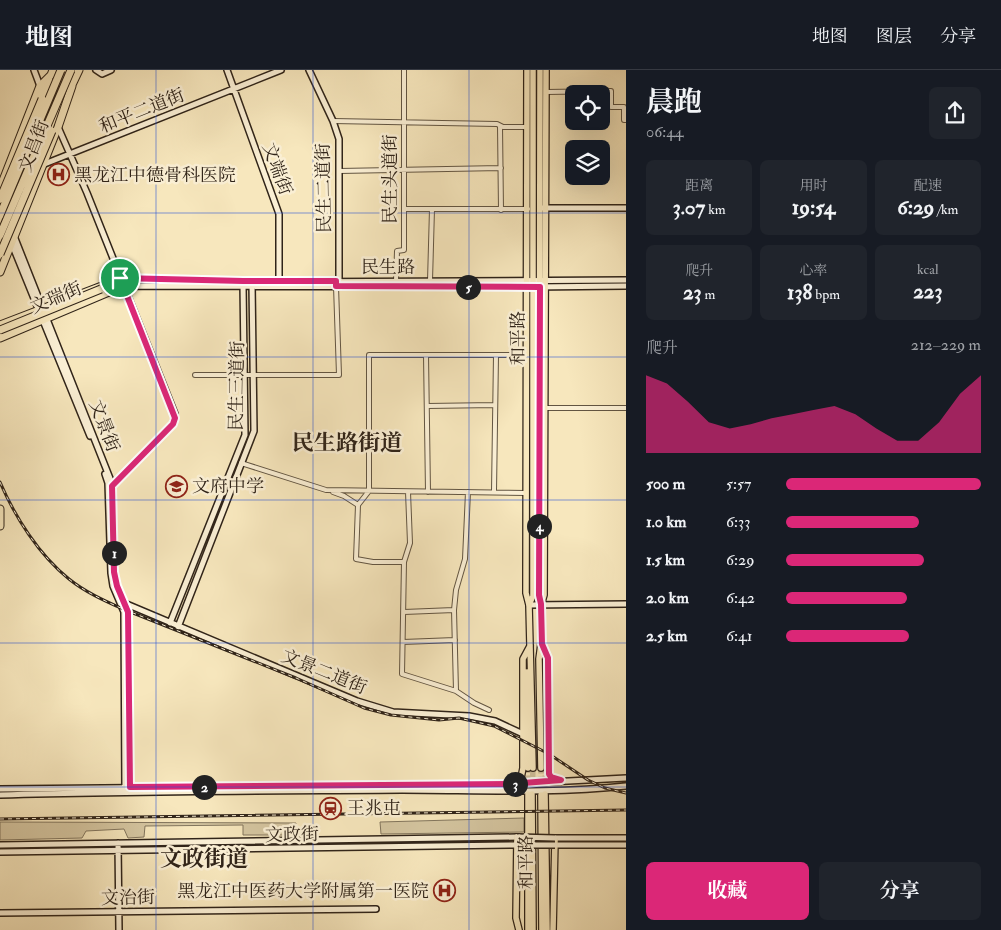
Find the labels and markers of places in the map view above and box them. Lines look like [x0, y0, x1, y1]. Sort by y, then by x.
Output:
hospital icon: 黑龙江中德骨科医院 [46, 163, 70, 187]
place label: 黑龙江中德骨科医院 [74, 164, 236, 187]
pin [99, 257, 141, 299]
pin: 5 [456, 274, 480, 300]
school or university icon: 文府中学 [164, 474, 188, 498]
place label: 文府中学 [192, 475, 264, 498]
pin: 4 [526, 514, 552, 538]
pin: 1 [102, 540, 126, 566]
pin: 3 [502, 772, 528, 796]
pin: 2 [192, 774, 216, 800]
station icon: 王兆屯 [319, 796, 343, 820]
place label: 王兆屯 [347, 797, 401, 820]
hospital icon: 黑龙江中医药大学附属第一医院 [433, 879, 457, 903]
place label: 黑龙江中医药大学附属第一医院 [177, 880, 429, 903]

